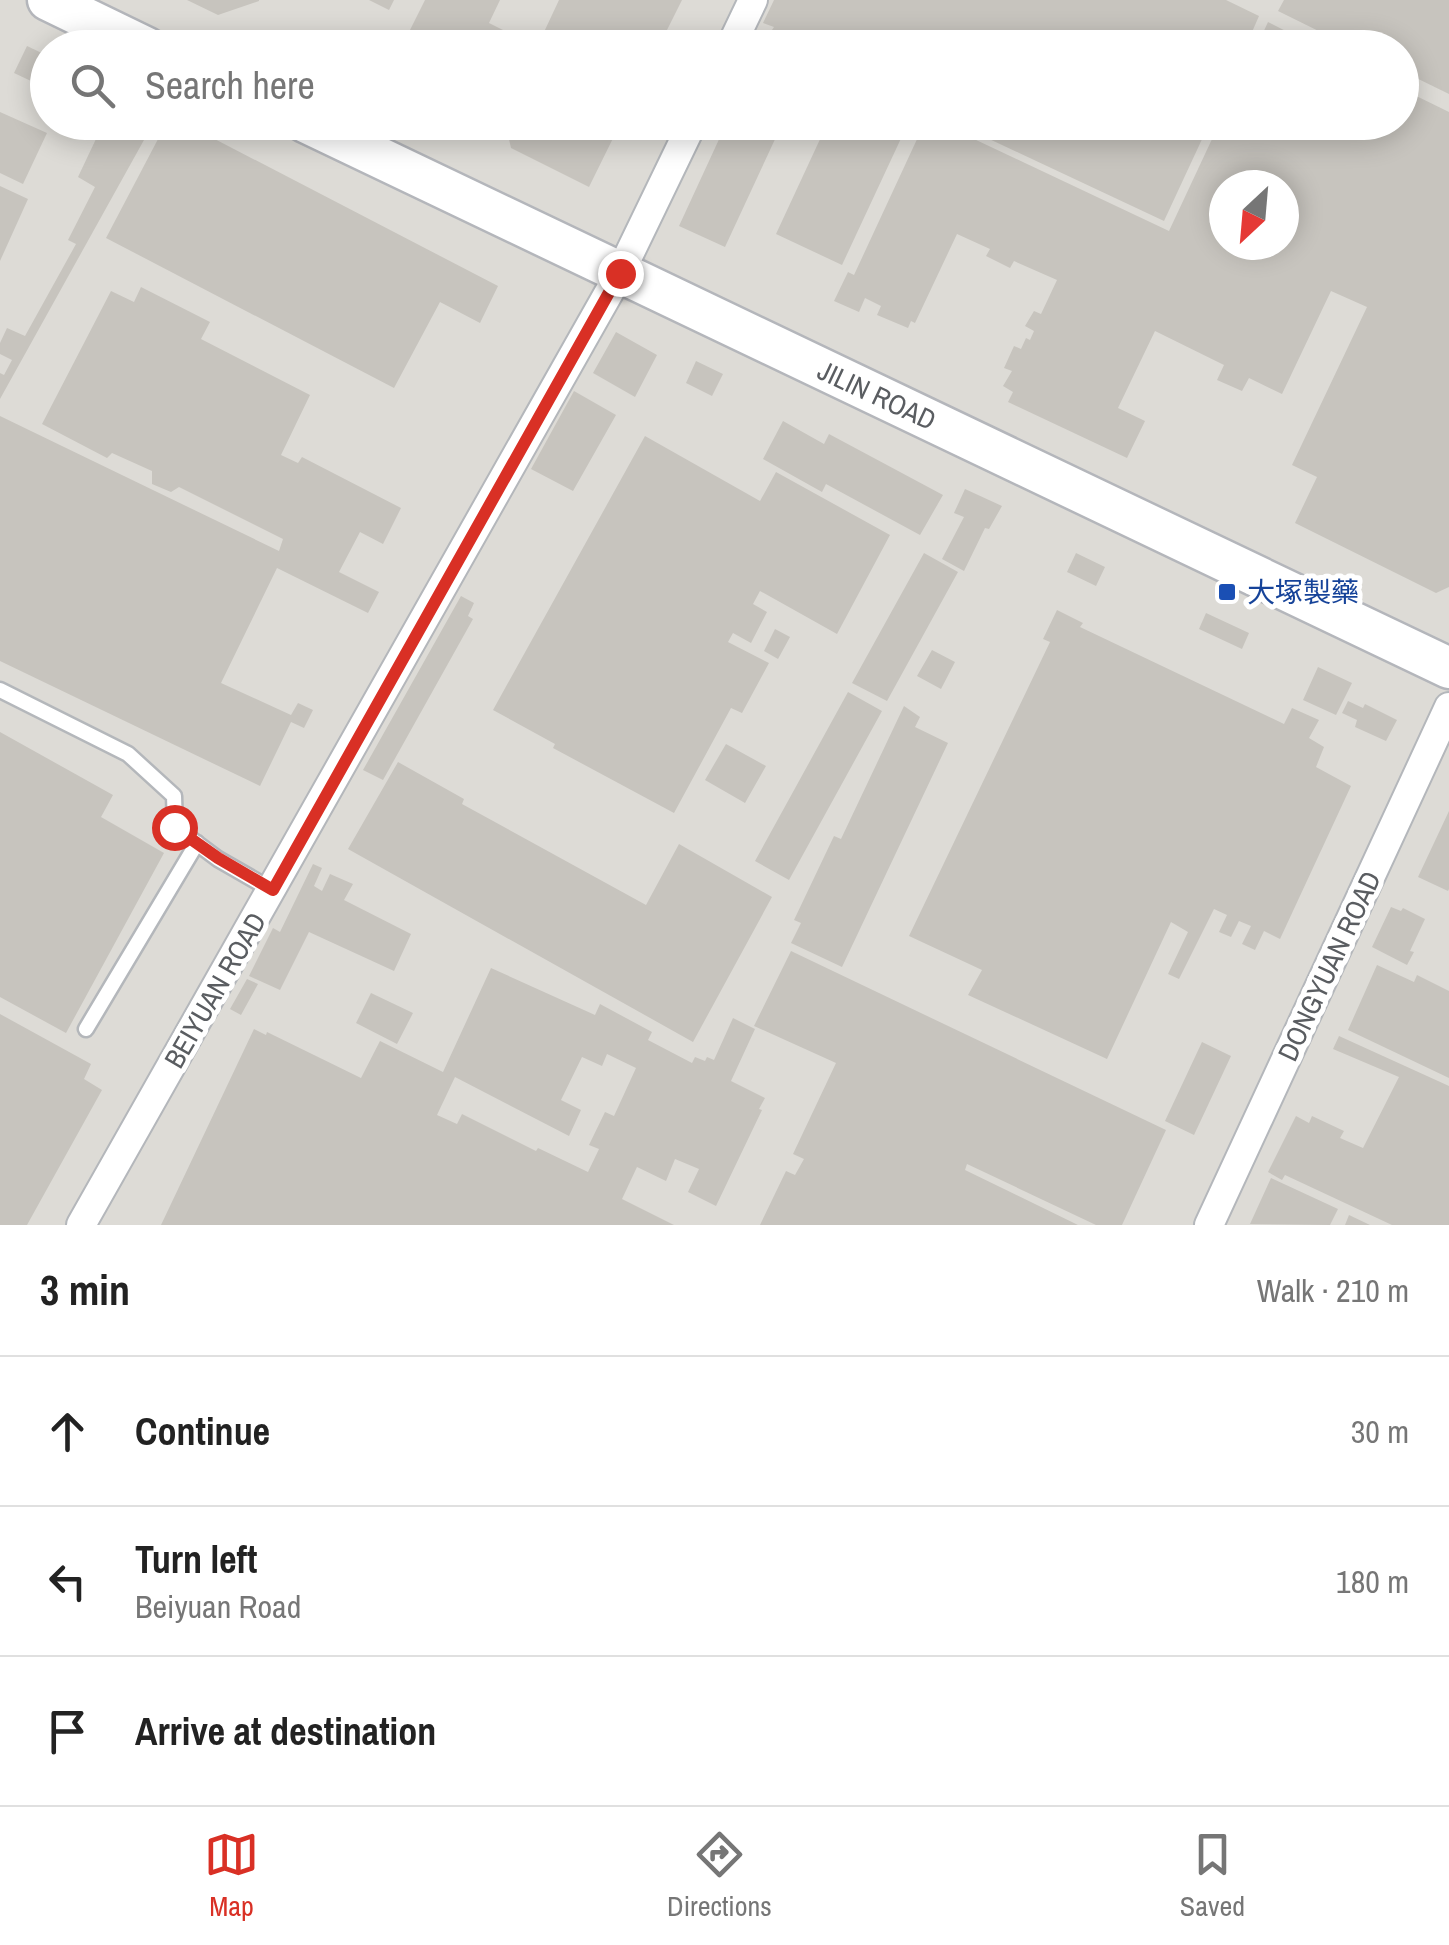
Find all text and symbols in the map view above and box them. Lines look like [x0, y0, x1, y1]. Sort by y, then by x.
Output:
search box [30, 30, 1419, 140]
icon: search [65, 58, 120, 113]
text: Search here [145, 60, 315, 111]
north arrow [1209, 170, 1299, 260]
route end [598, 251, 644, 297]
street label: JILIN ROAD [812, 351, 942, 439]
place label: 大塚製藥 [1247, 573, 1359, 611]
marker: 大塚製藥 [1216, 581, 1238, 603]
route start [152, 805, 198, 851]
street label: DONGYUAN ROAD [1268, 865, 1390, 1067]
street label: BEIYUAN ROAD [155, 905, 275, 1075]
text: 3 min [40, 1262, 130, 1318]
text: Walk · 210 m [1257, 1269, 1409, 1312]
icon: ahead [40, 1404, 95, 1459]
text: Continue [135, 1406, 270, 1457]
text: 30 m [1351, 1410, 1409, 1453]
text: Turn left [135, 1534, 257, 1585]
icon: left [40, 1554, 95, 1609]
text: 180 m [1336, 1560, 1409, 1603]
text: Beiyuan Road [135, 1585, 301, 1628]
icon: arrive [40, 1704, 95, 1759]
text: Arrive at destination [135, 1706, 436, 1757]
tab: Map [204, 1827, 259, 1925]
tab: Directions [667, 1827, 772, 1925]
tab: Saved [1180, 1827, 1245, 1925]

